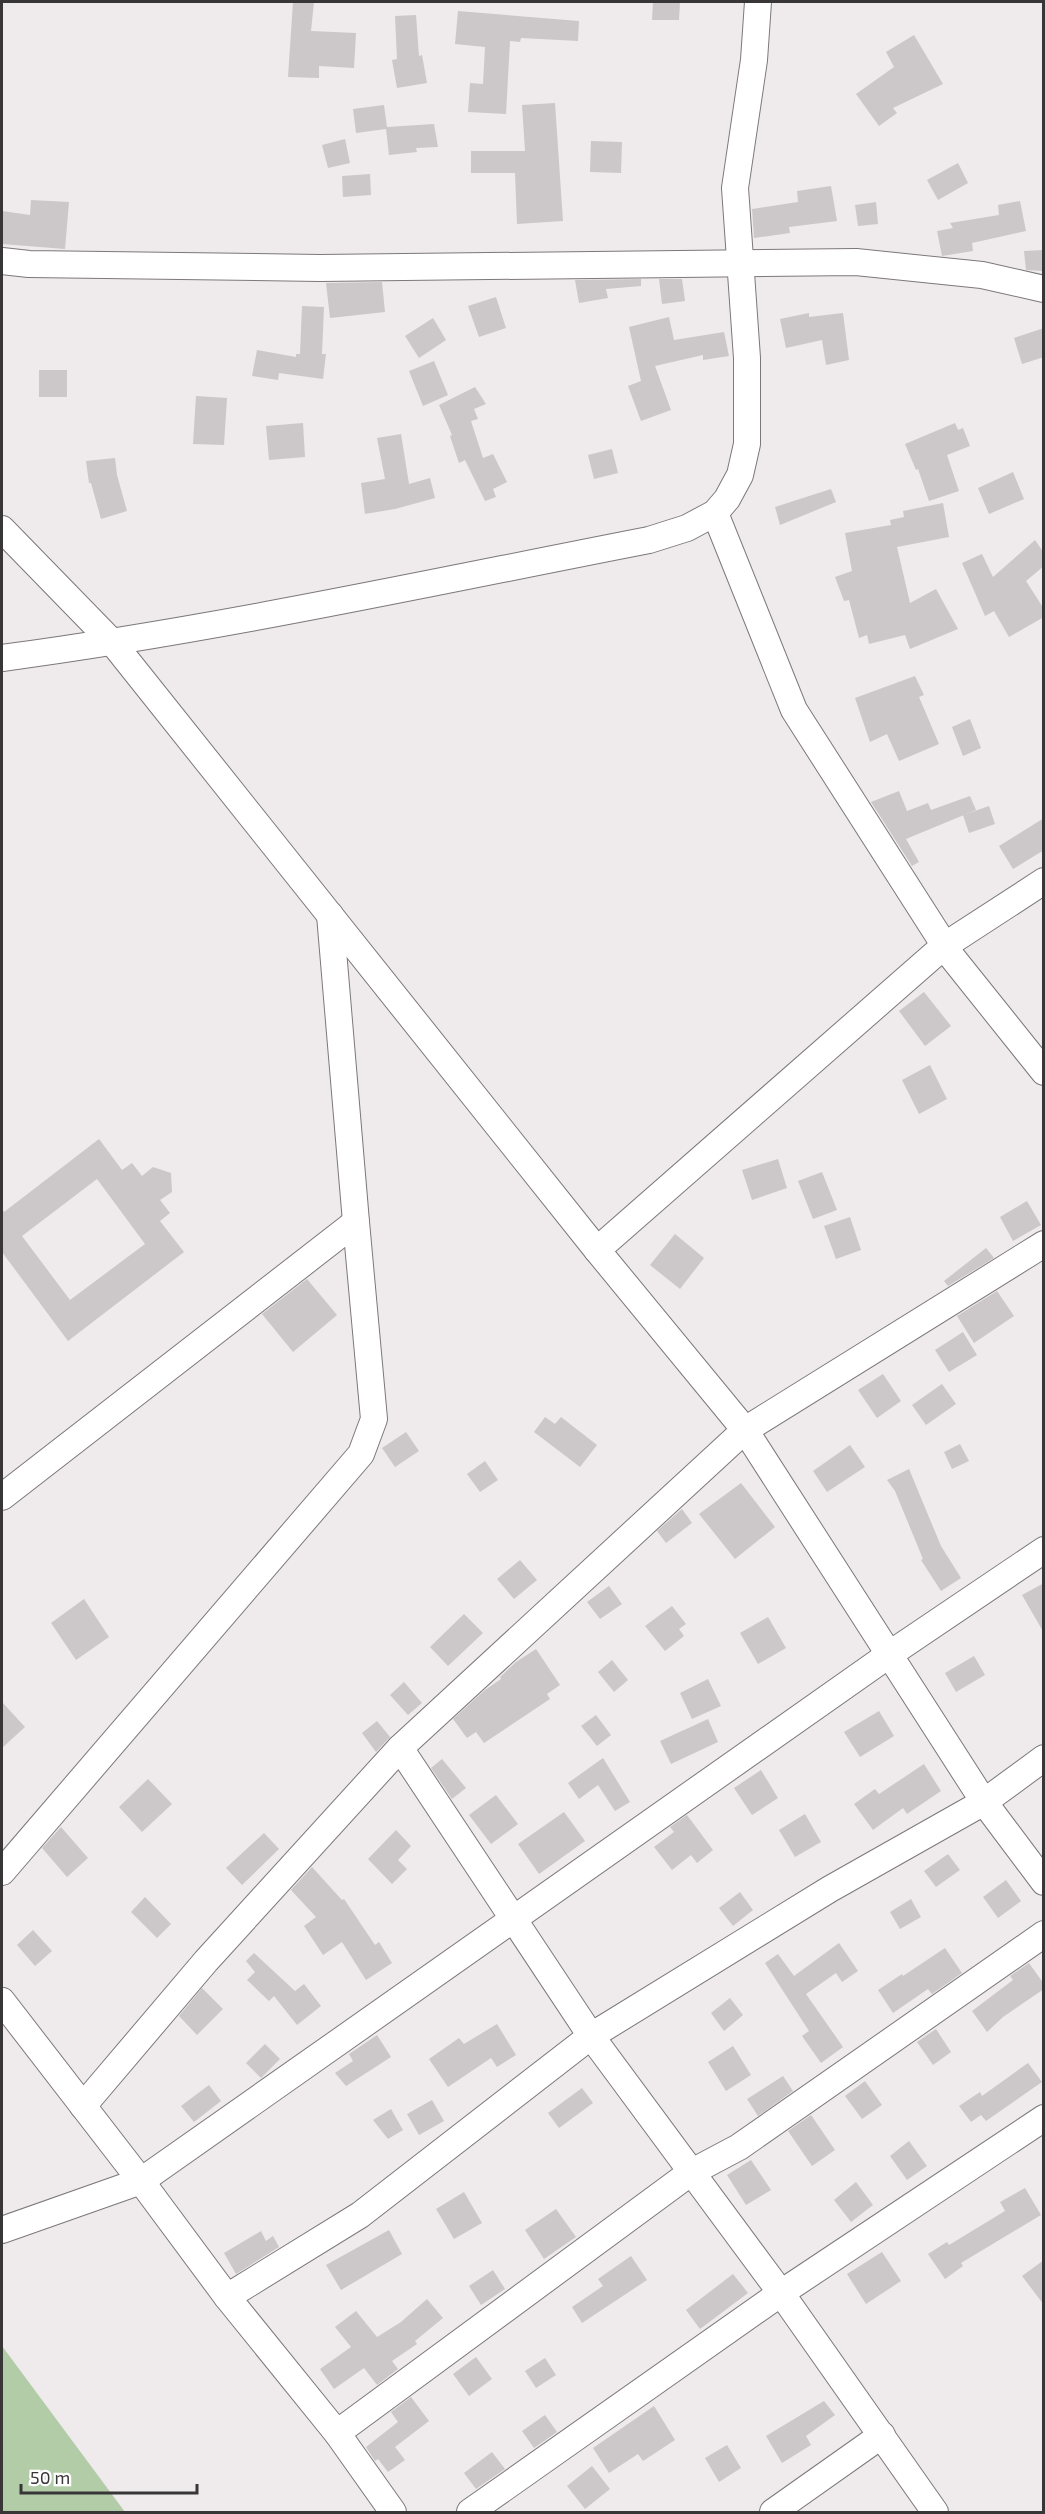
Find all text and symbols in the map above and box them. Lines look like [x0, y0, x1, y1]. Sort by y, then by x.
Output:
scale bar [21, 2457, 196, 2495]
text: 50 m [30, 2466, 70, 2488]

